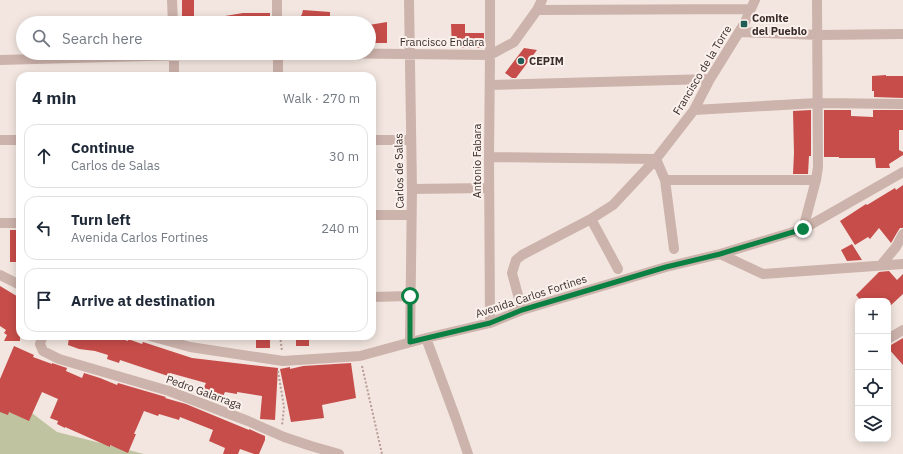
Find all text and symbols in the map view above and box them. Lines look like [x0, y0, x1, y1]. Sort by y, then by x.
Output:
place label: Comite del Pueblo [752, 11, 807, 38]
search box [16, 16, 376, 60]
marker: Comite del Pueblo [739, 19, 749, 29]
street label: Francisco de la Torre [670, 23, 734, 117]
icon: search [30, 27, 52, 49]
text: Search here [62, 29, 142, 48]
street label: Francisco Endara [400, 35, 484, 49]
place label: CEPIM [529, 54, 564, 68]
marker: CEPIM [516, 56, 526, 66]
text: 4 min [32, 87, 76, 109]
text: Walk · 270 m [283, 90, 360, 107]
street label: Antonio Fabara [470, 124, 484, 198]
street label: Carlos de Salas [391, 133, 407, 209]
text: Continue [71, 138, 135, 157]
icon: ahead [33, 145, 55, 167]
text: 30 m [329, 148, 359, 165]
text: Carlos de Salas [71, 157, 160, 174]
text: Turn left [71, 210, 131, 229]
icon: left [33, 217, 55, 239]
text: 240 m [321, 220, 359, 237]
route end [794, 220, 812, 238]
text: Avenida Carlos Fortines [71, 229, 208, 246]
street label: Avenida Carlos Fortines [474, 271, 588, 321]
route start [401, 287, 419, 305]
icon: arrive [33, 289, 55, 311]
text: Arrive at destination [71, 291, 215, 310]
map controls [855, 298, 891, 442]
button: + [855, 298, 891, 334]
button: − [855, 334, 891, 370]
button: locate [855, 370, 891, 406]
street label: Pedro Galarraga [164, 372, 244, 412]
button: layers [855, 406, 891, 442]

